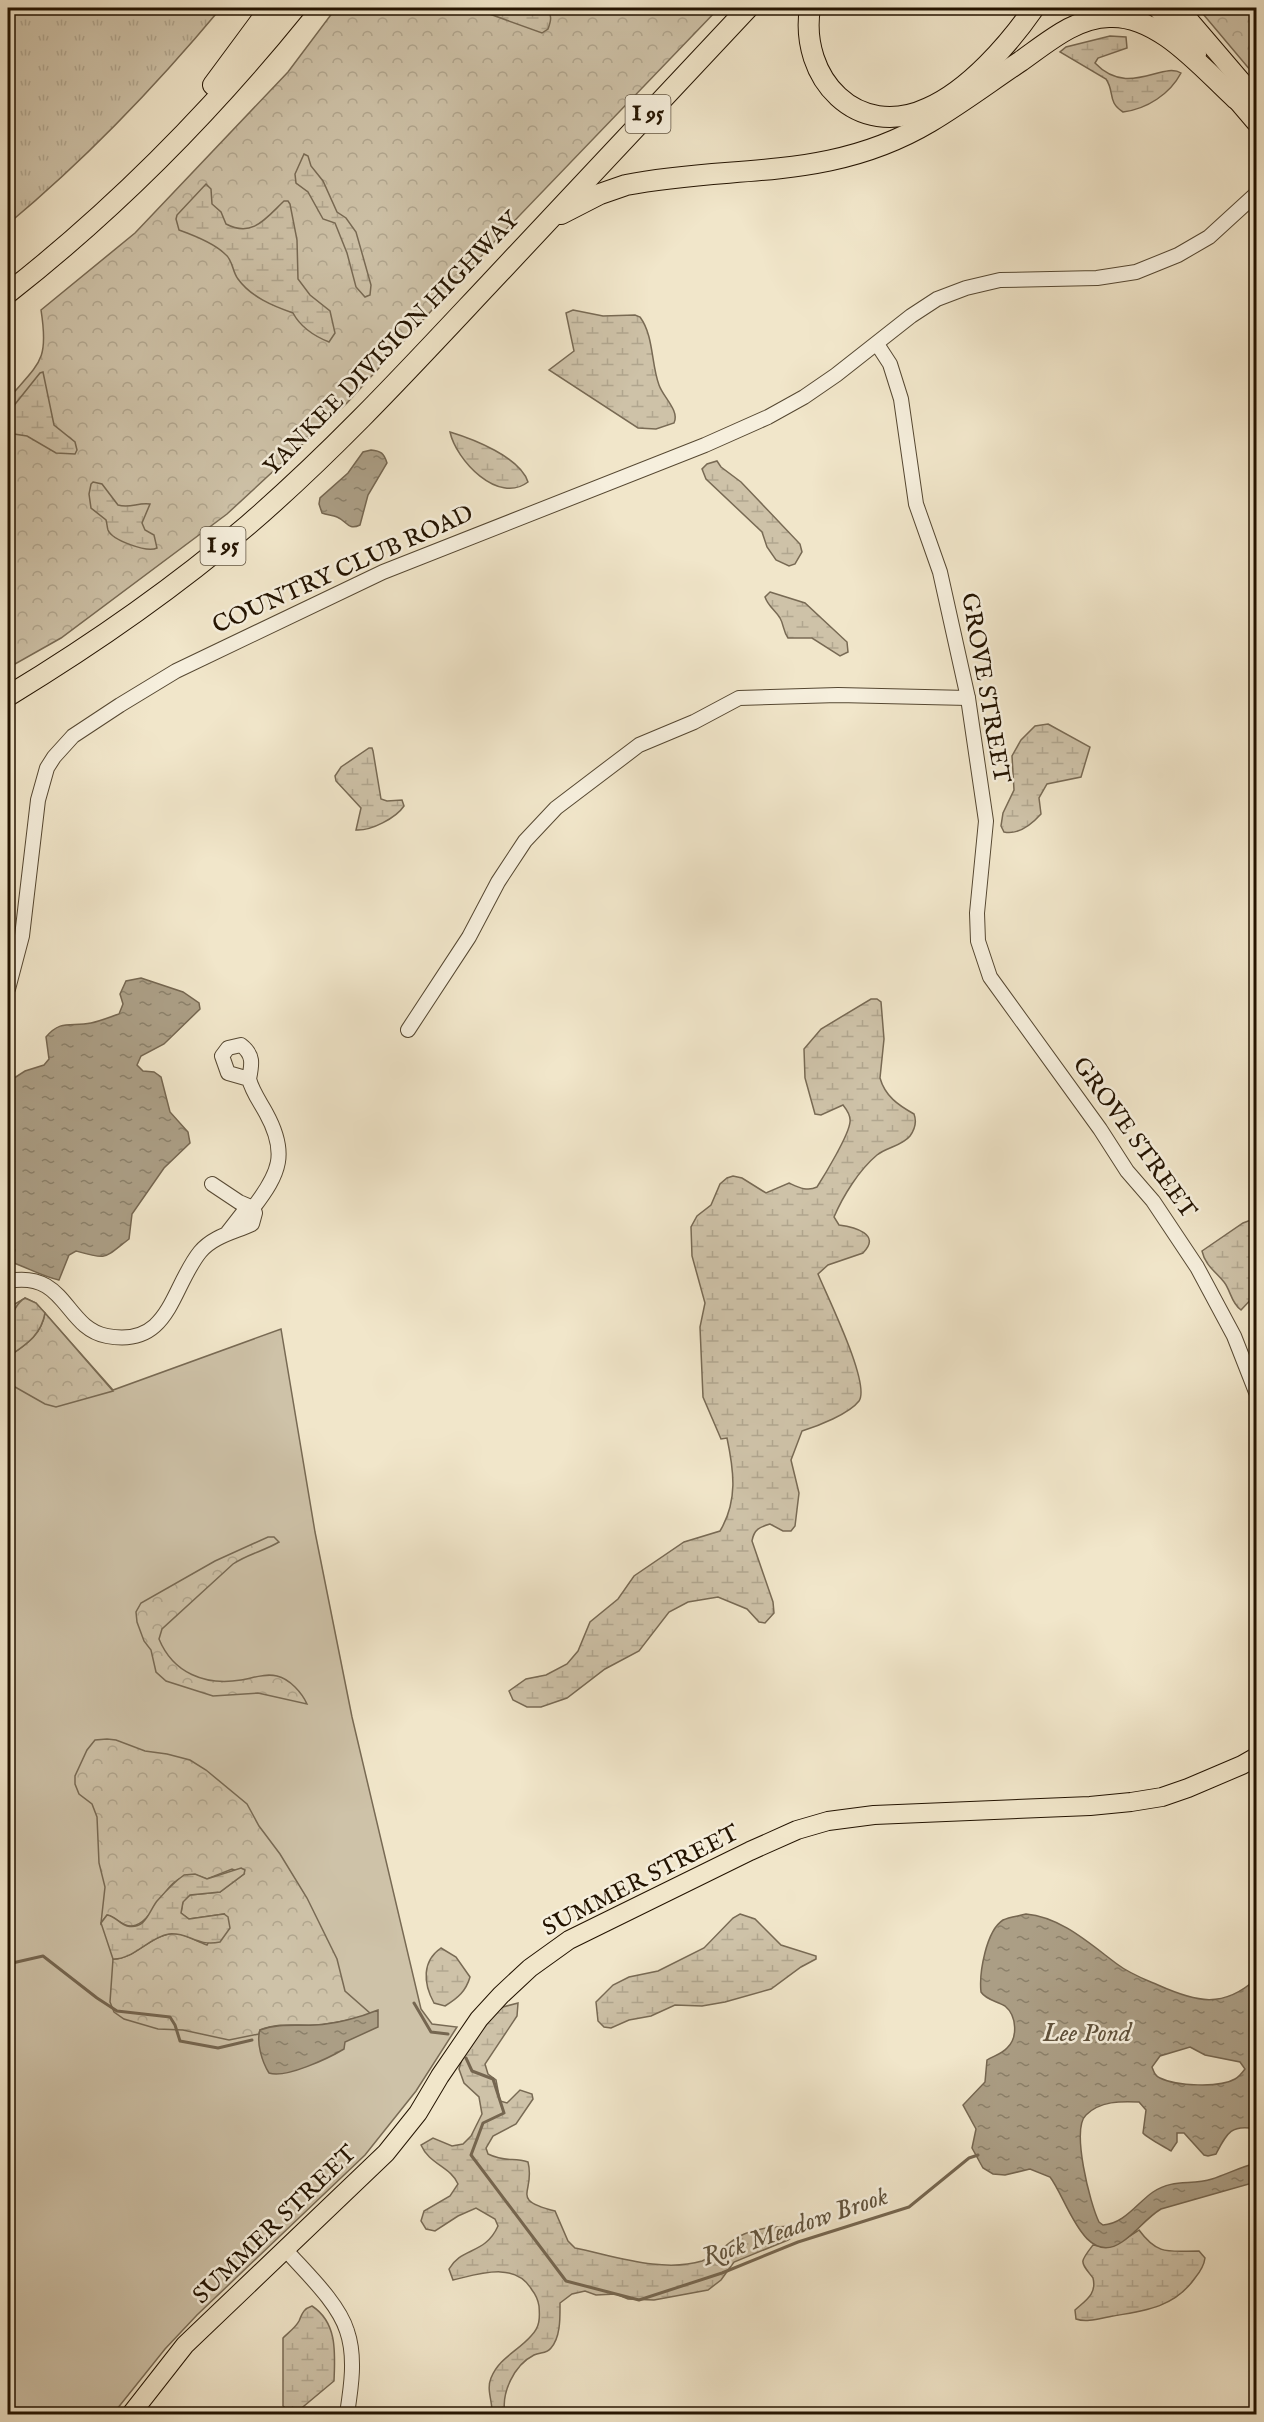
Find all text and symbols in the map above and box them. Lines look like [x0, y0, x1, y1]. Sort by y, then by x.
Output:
road number: I 95 [626, 95, 670, 133]
street label: YANKEE DIVISION HIGHWAY [257, 204, 528, 483]
street label: COUNTRY CLUB ROAD [208, 498, 478, 642]
road number: I 95 [200, 527, 246, 565]
street label: GROVE STREET [953, 590, 1017, 786]
street label: GROVE STREET [1065, 1051, 1203, 1225]
street label: SUMMER STREET [538, 1818, 745, 1944]
water label: Lee Pond [1042, 2017, 1133, 2050]
street label: SUMMER STREET [186, 2138, 364, 2311]
water label: Rock Meadow Brook [697, 2179, 893, 2274]

